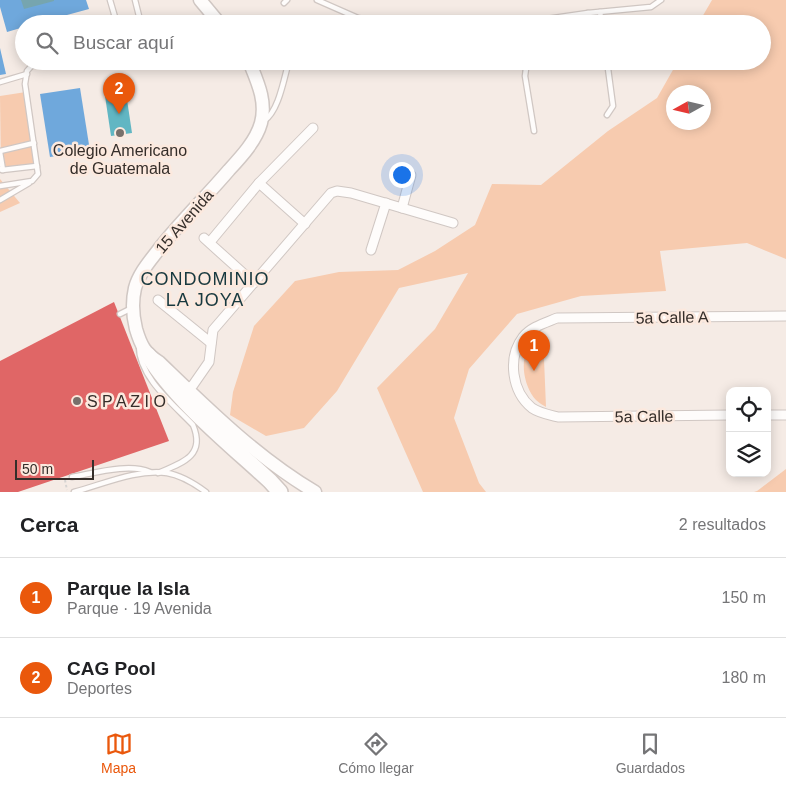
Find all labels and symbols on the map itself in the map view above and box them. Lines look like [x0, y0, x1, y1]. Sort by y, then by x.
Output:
pin: 2 [103, 73, 135, 114]
north arrow [666, 85, 711, 130]
marker: Colegio Americano de Guatemala [114, 127, 126, 139]
place label: Colegio Americano de Guatemala [53, 142, 187, 177]
your location [389, 162, 415, 188]
street label: 15 Avenida [152, 186, 217, 257]
district label: CONDOMINIO LA JOYA [141, 269, 270, 310]
street label: 5a Calle A [635, 308, 709, 327]
pin: 1 [518, 330, 550, 371]
place label: S P A Z I O [87, 393, 166, 410]
marker: S P A Z I O [71, 395, 83, 407]
street label: 5a Calle [615, 407, 674, 426]
scale bar [15, 457, 94, 480]

